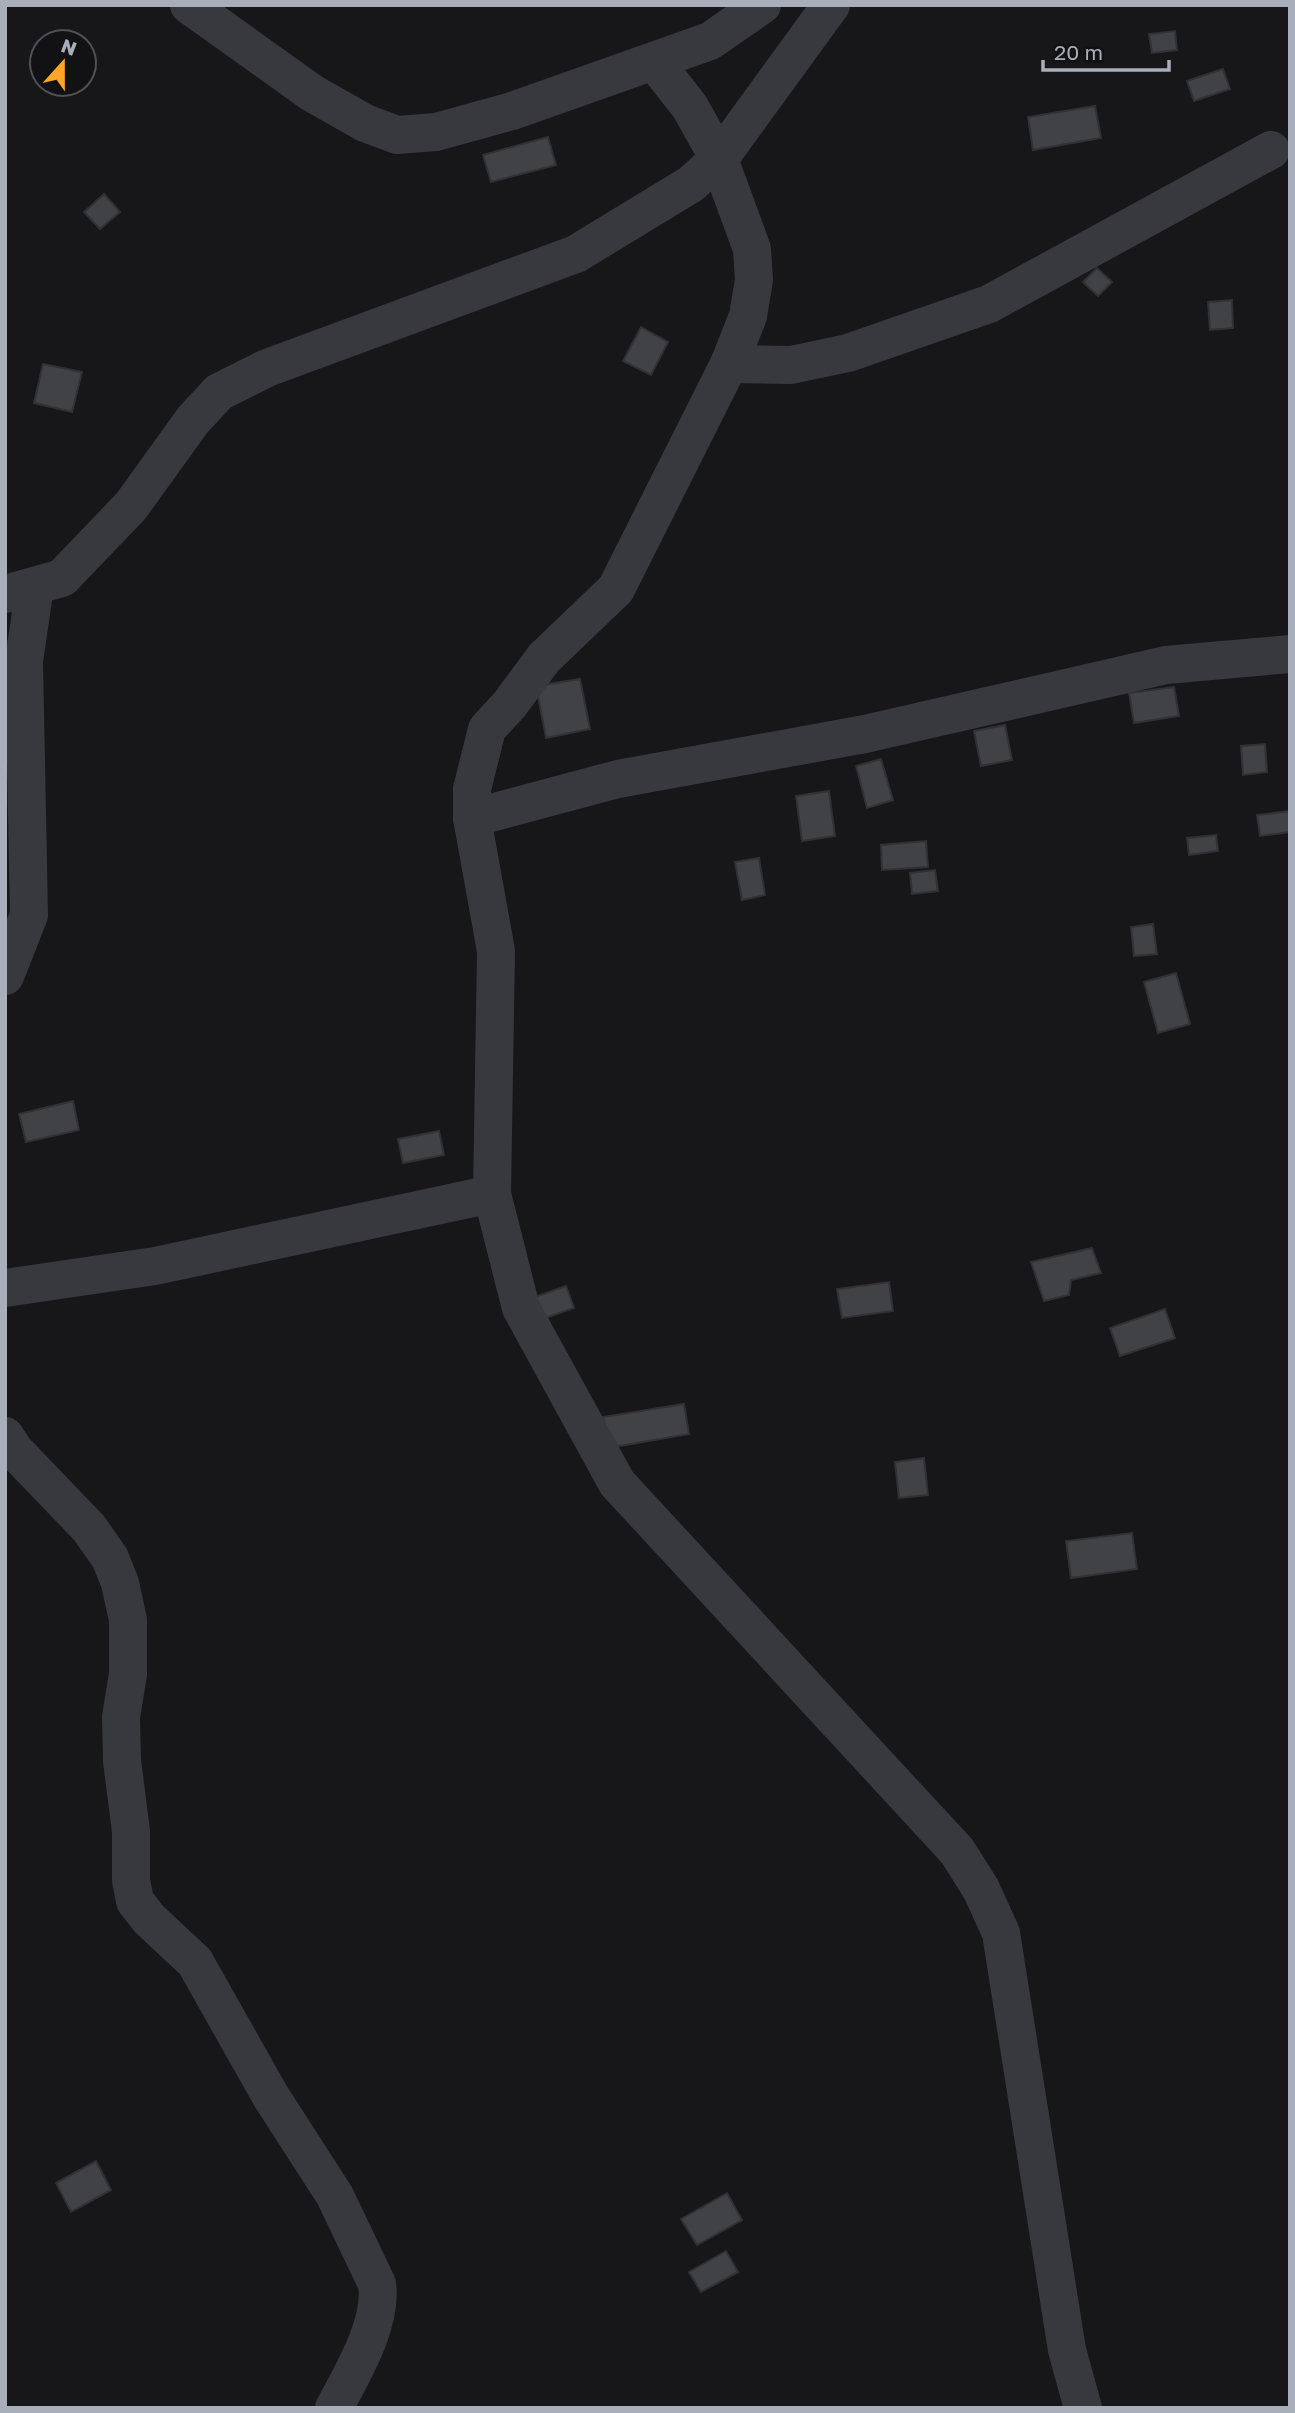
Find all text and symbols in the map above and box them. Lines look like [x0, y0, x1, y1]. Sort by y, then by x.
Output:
north arrow [28, 28, 98, 98]
scale bar [1043, 28, 1169, 72]
text: N [58, 33, 80, 60]
text: 20 m [1054, 39, 1103, 65]

